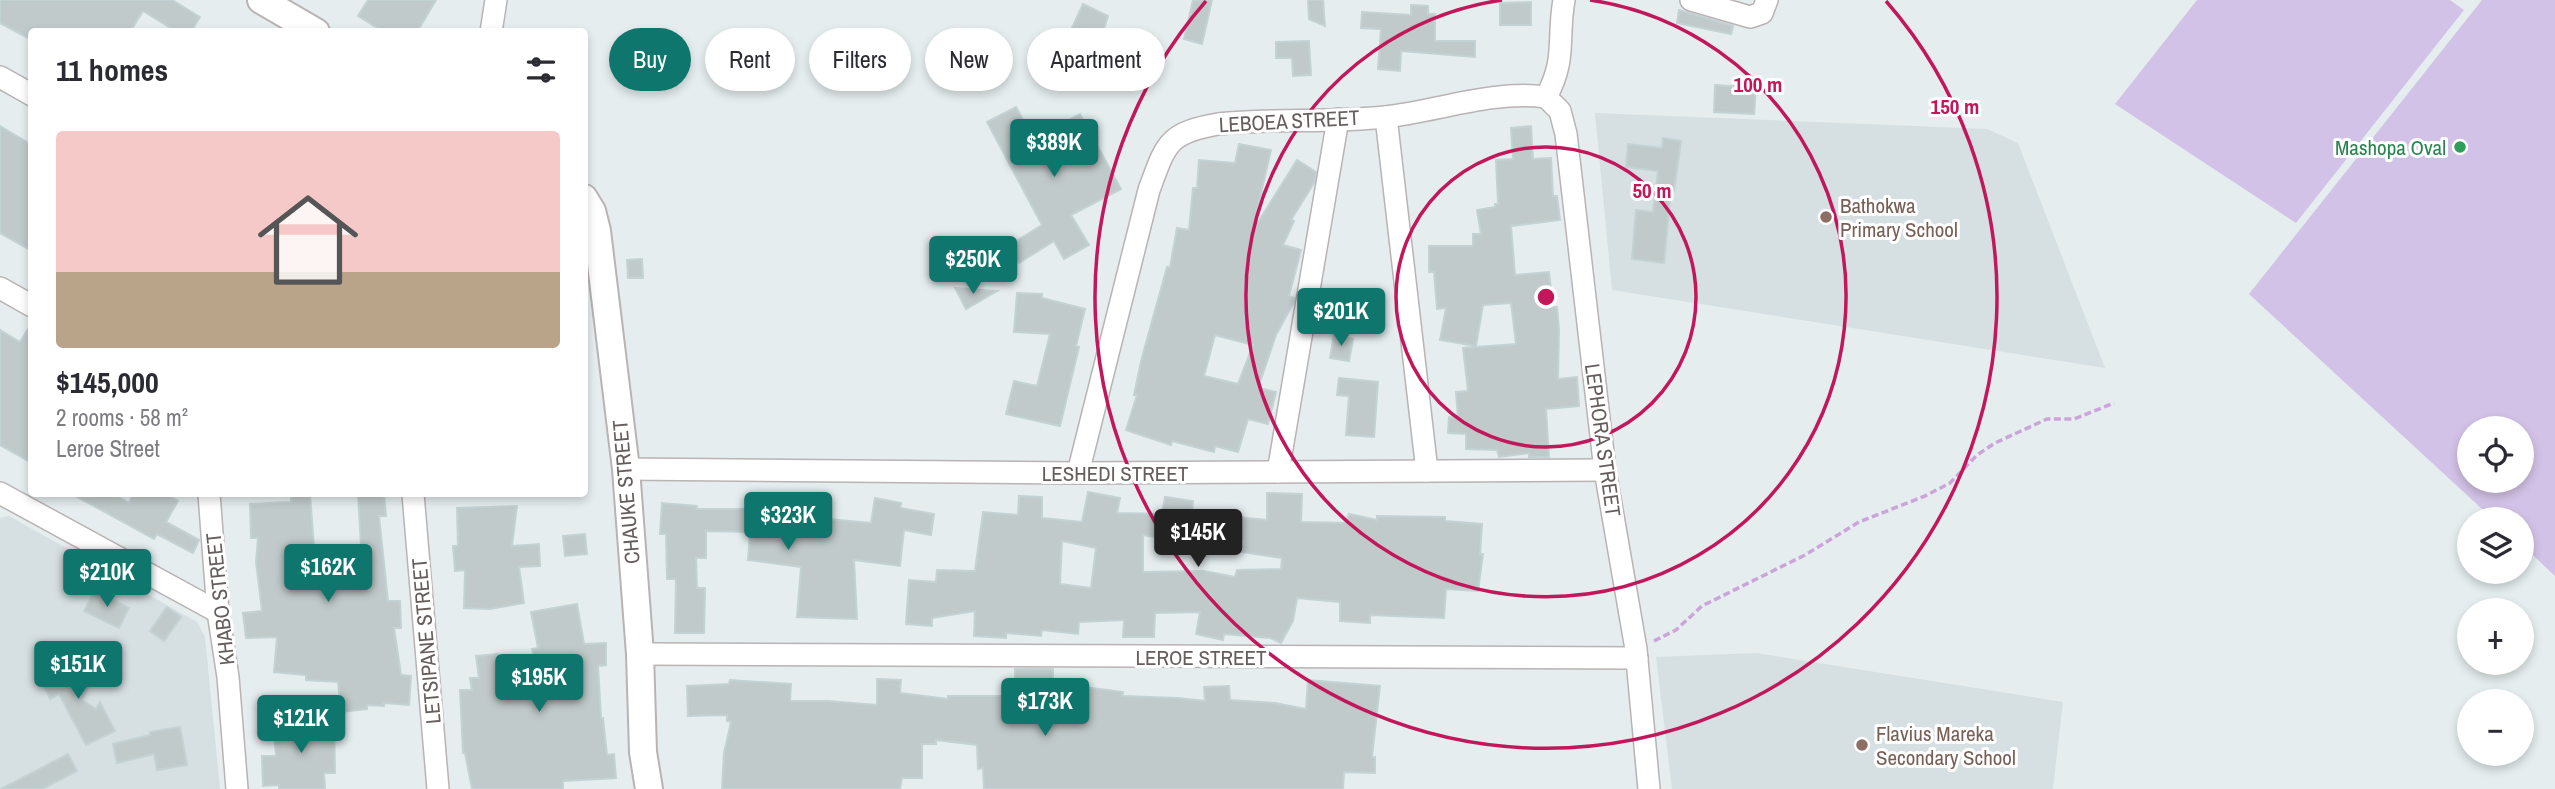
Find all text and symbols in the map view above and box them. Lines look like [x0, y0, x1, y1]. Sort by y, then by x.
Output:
chip: Buy [609, 28, 691, 91]
chip: Rent [705, 28, 795, 91]
chip: Filters [809, 28, 911, 91]
chip: New [925, 28, 1013, 91]
chip: Apartment [1027, 28, 1165, 91]
text: 11 homes [56, 50, 168, 90]
icon: filters [522, 51, 560, 89]
text: 100 m [1734, 70, 1782, 99]
text: 150 m [1931, 92, 1979, 121]
street label: LEBOEA STREET [1218, 103, 1360, 139]
pin: $389K [1005, 120, 1103, 179]
text: $389K [1026, 126, 1082, 157]
place label: Mashopa Oval [2335, 133, 2446, 162]
marker: Mashopa Oval [2452, 139, 2468, 155]
text: 50 m [1632, 176, 1672, 205]
icon: home [245, 177, 371, 303]
place label: Bathokwa Primary School [1840, 191, 1958, 244]
marker: Bathokwa Primary School [1818, 209, 1834, 225]
pin: $250K [924, 236, 1022, 296]
text: $250K [945, 243, 1001, 274]
centre of rings [1534, 285, 1558, 309]
pin: $201K [1292, 288, 1390, 348]
text: $201K [1313, 295, 1369, 326]
text: $145,000 [56, 362, 159, 402]
street label: LEPHORA STREET [1578, 362, 1628, 519]
text: 2 rooms · 58 m² [56, 402, 188, 433]
map controls [2457, 416, 2534, 766]
button: locate [2457, 416, 2534, 493]
street label: CHAUKE STREET [605, 418, 647, 565]
text: Leroe Street [56, 433, 160, 464]
street label: LESHEDI STREET [1042, 459, 1189, 488]
pin: $323K [739, 492, 837, 552]
text: $323K [760, 499, 816, 530]
button: layers [2457, 507, 2534, 584]
pin: $145K [1149, 510, 1247, 569]
text: $145K [1170, 516, 1226, 547]
street label: KHABO STREET [199, 531, 241, 667]
pin: $162K [279, 544, 377, 604]
pin: $210K [58, 550, 156, 609]
text: $162K [300, 551, 356, 582]
text: $210K [79, 556, 135, 587]
street label: LETSIPANE STREET [404, 556, 448, 725]
button: + [2457, 598, 2534, 675]
pin: $151K [29, 642, 127, 701]
street label: LEROE STREET [1135, 643, 1267, 672]
text: $151K [50, 648, 106, 679]
pin: $195K [490, 654, 588, 714]
text: $195K [511, 661, 567, 692]
pin: $173K [996, 678, 1094, 738]
text: $173K [1017, 685, 1073, 716]
button: − [2457, 689, 2534, 766]
pin: $121K [252, 696, 350, 755]
text: $121K [273, 702, 329, 733]
place label: Flavius Mareka Secondary School [1876, 719, 2016, 772]
marker: Flavius Mareka Secondary School [1854, 737, 1870, 753]

